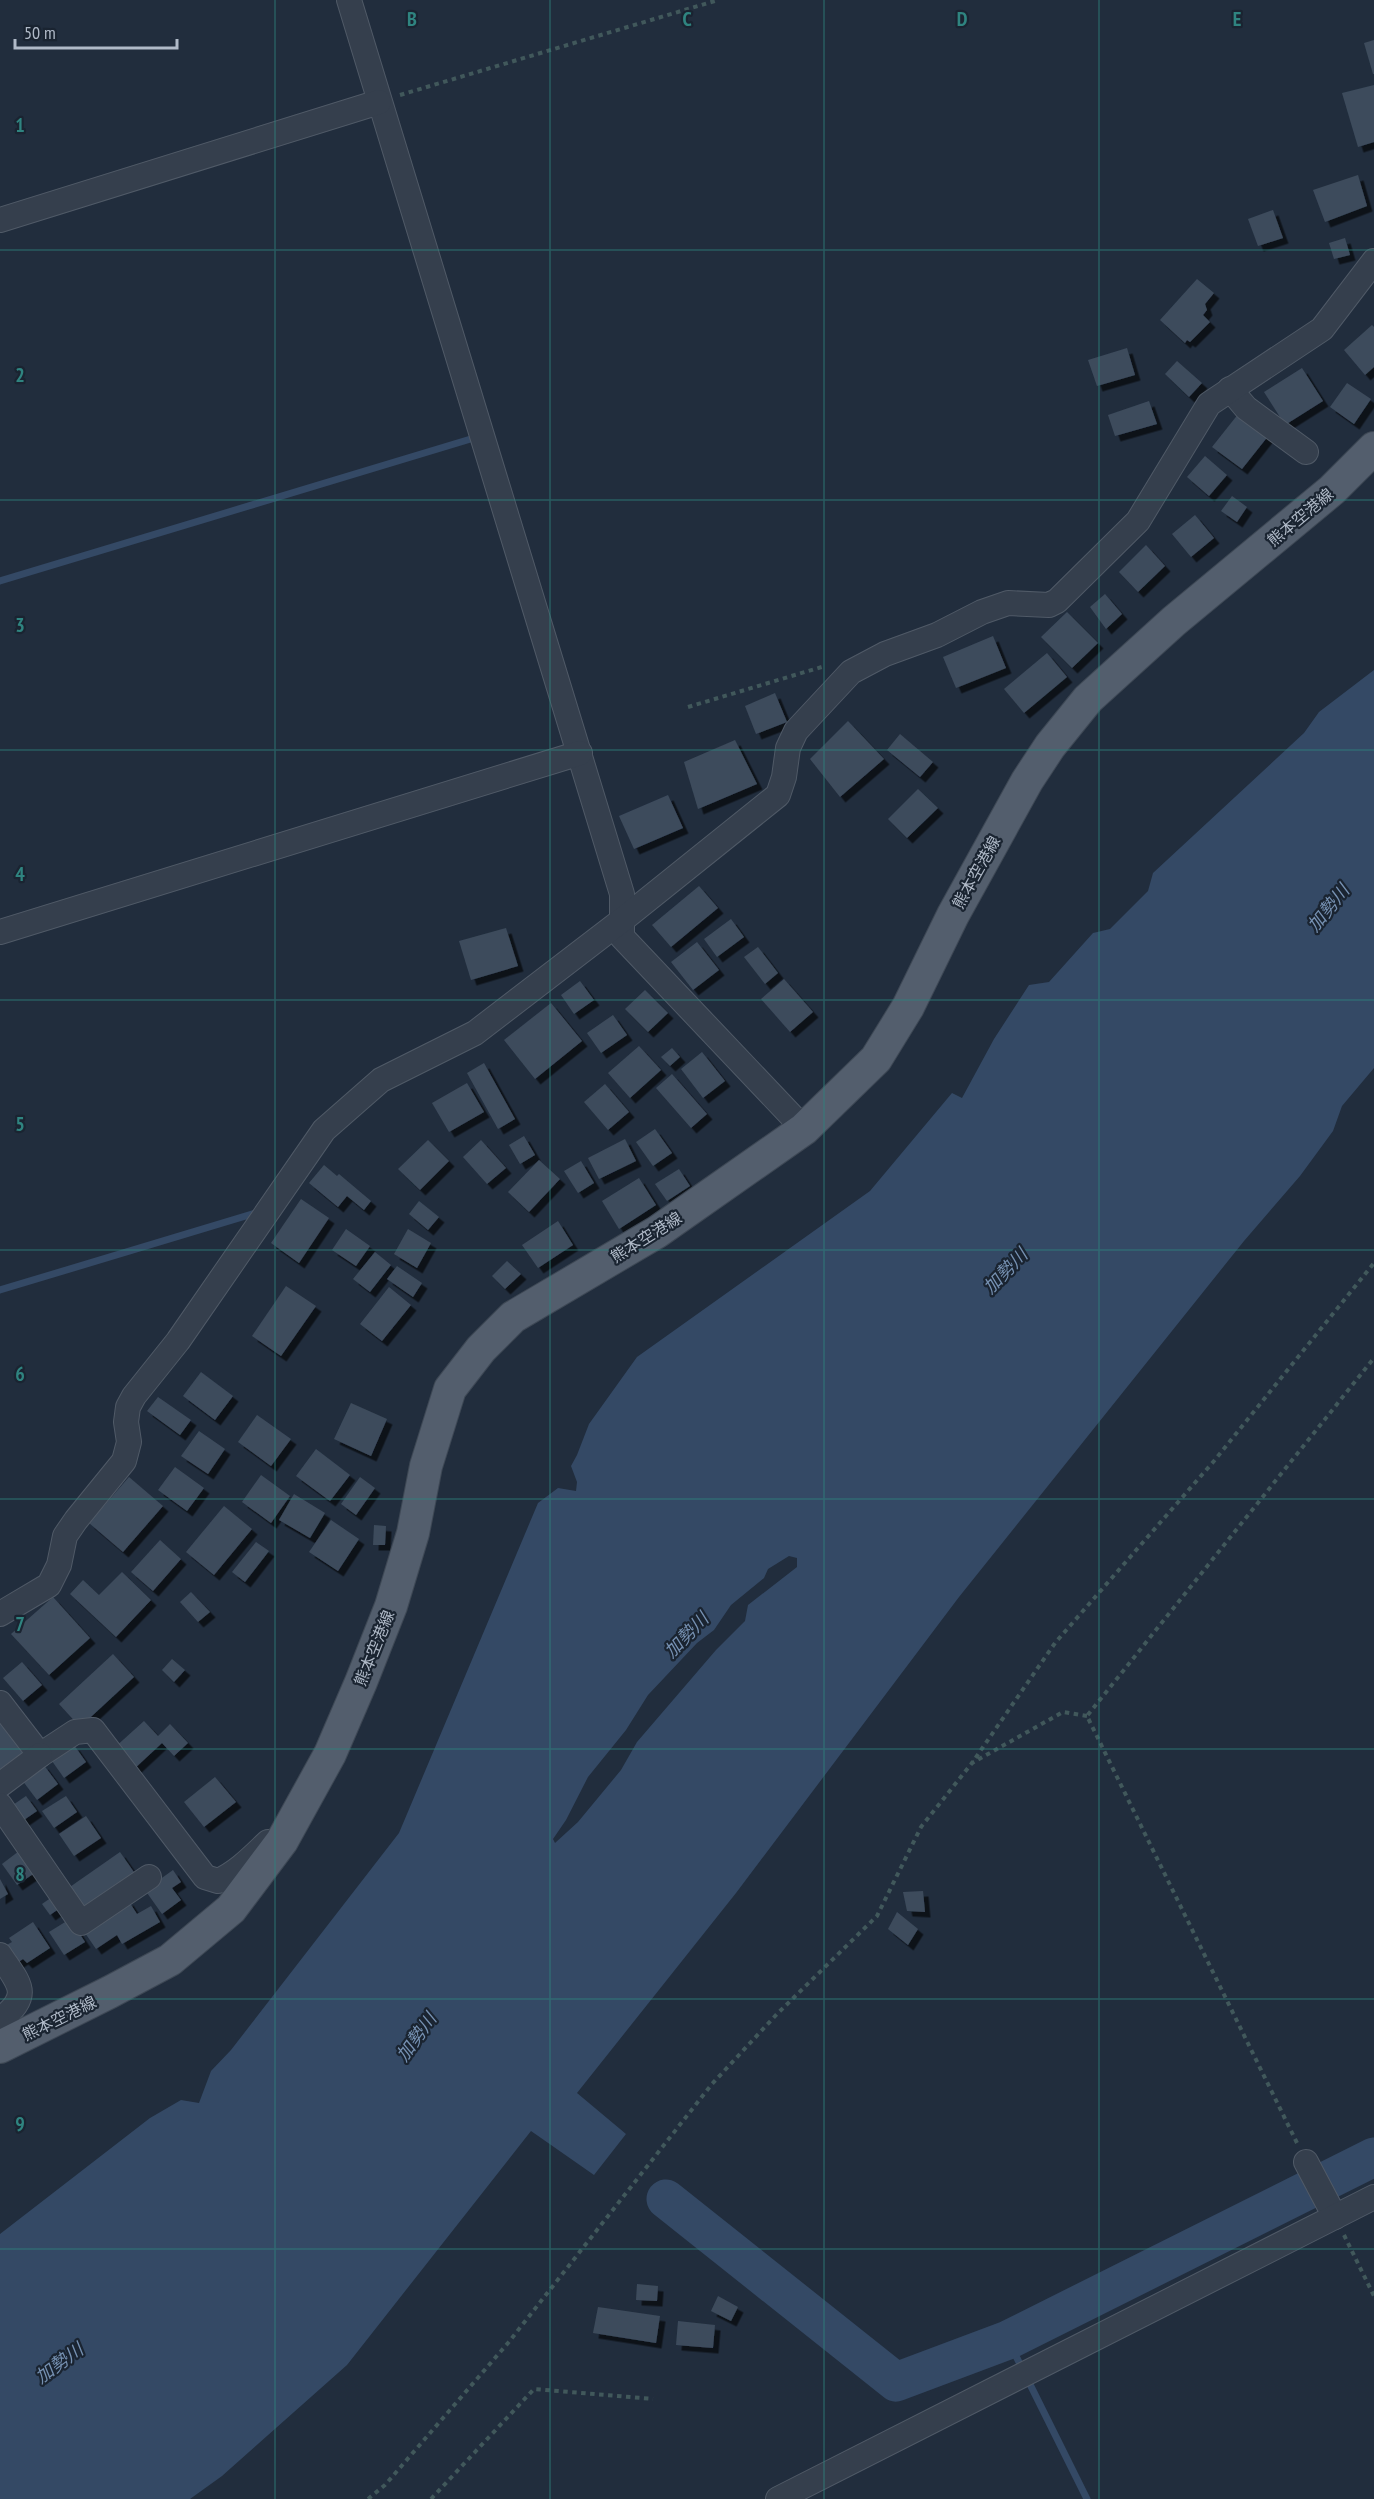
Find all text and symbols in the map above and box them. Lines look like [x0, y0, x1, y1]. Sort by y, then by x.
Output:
text: B [407, 6, 417, 32]
text: C [682, 6, 692, 32]
text: D [957, 6, 968, 32]
text: E [1233, 6, 1241, 32]
scale bar [15, 12, 177, 50]
text: 50 m [24, 21, 56, 44]
text: 1 [15, 112, 25, 138]
text: 2 [15, 362, 25, 388]
street label: 熊本空港線 [1263, 484, 1337, 550]
text: 3 [15, 612, 25, 638]
street label: 熊本空港線 [948, 832, 1004, 912]
text: 4 [15, 861, 25, 887]
water label: 加勢川 [1302, 878, 1355, 936]
text: 5 [15, 1111, 25, 1137]
street label: 熊本空港線 [607, 1207, 685, 1267]
water label: 加勢川 [978, 1242, 1033, 1298]
text: 6 [15, 1361, 25, 1387]
water label: 加勢川 [659, 1606, 714, 1662]
street label: 熊本空港線 [350, 1607, 398, 1689]
text: 7 [15, 1611, 25, 1637]
text: 8 [15, 1861, 25, 1887]
street label: 熊本空港線 [19, 1991, 99, 2045]
water label: 加勢川 [391, 2007, 442, 2066]
text: 9 [15, 2111, 25, 2137]
water label: 加勢川 [30, 2337, 89, 2388]

